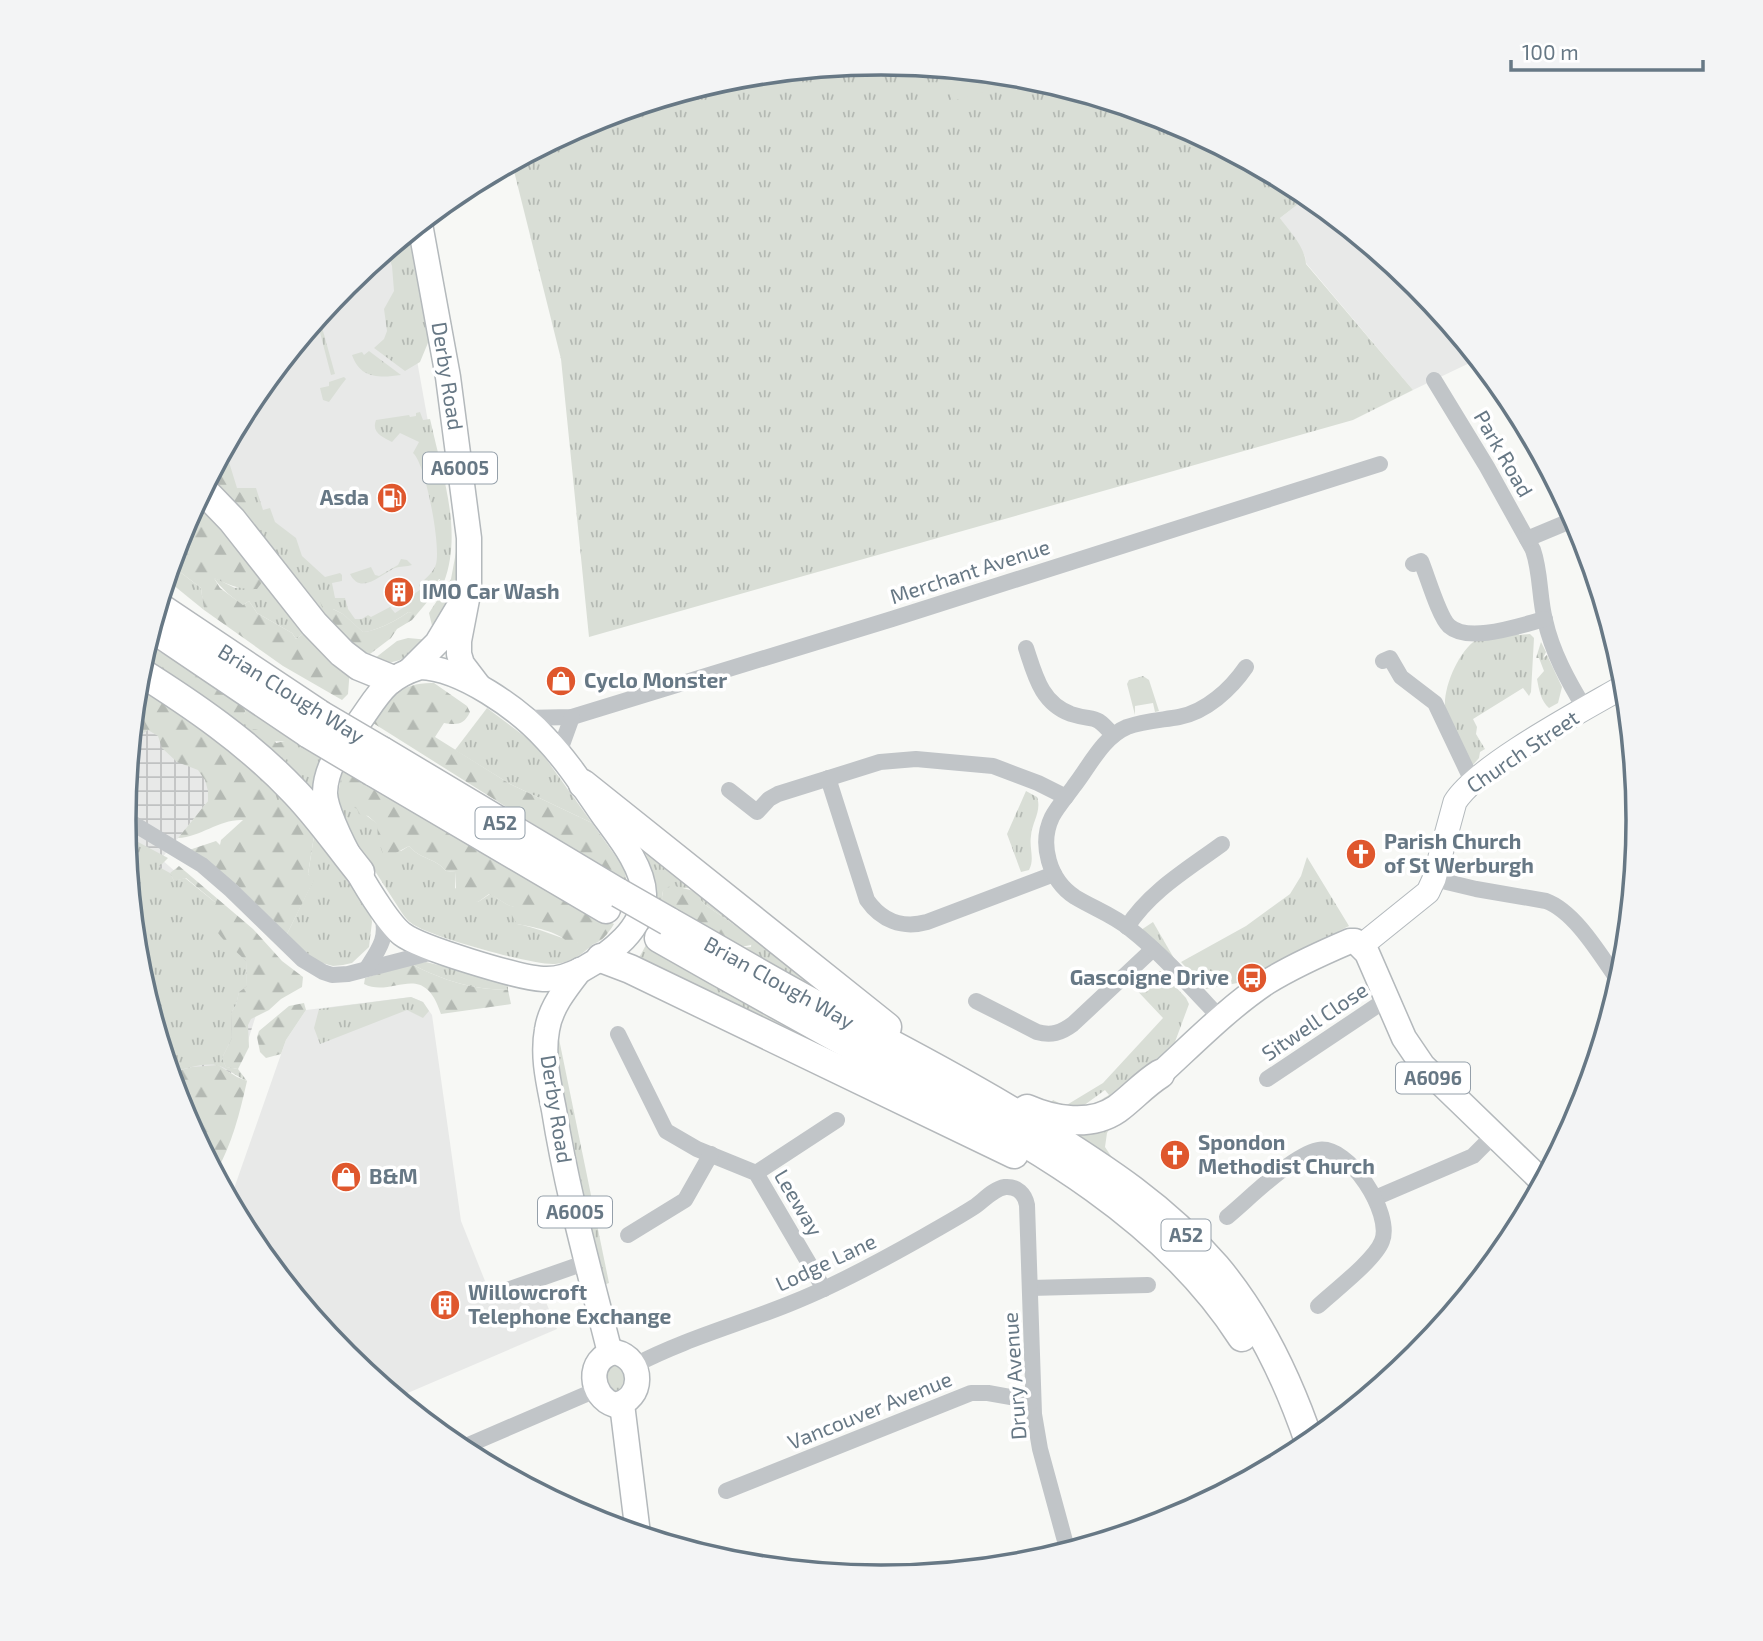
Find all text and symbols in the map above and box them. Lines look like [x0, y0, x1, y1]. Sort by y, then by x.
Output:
scale bar [1511, 28, 1704, 72]
text: 100 m [1522, 39, 1579, 64]
street label: Derby Road [428, 320, 469, 432]
street label: Park Road [1470, 406, 1539, 501]
road number: A6005 [423, 453, 497, 484]
fuel station icon: Asda [375, 481, 409, 515]
place label: Asda [320, 484, 369, 509]
street label: Merchant Avenue [886, 533, 1053, 608]
building icon: IMO Car Wash [382, 575, 416, 609]
place label: IMO Car Wash [422, 578, 560, 603]
street label: Brian Clough Way [214, 638, 370, 748]
shop icon: Cyclo Monster [544, 664, 578, 698]
place label: Cyclo Monster [584, 667, 727, 693]
street label: Church Street [1461, 704, 1583, 797]
road number: A52 [476, 808, 524, 838]
place label: Parish Church of St Werburgh [1384, 828, 1534, 877]
church icon: Parish Church of St Werburgh [1344, 837, 1378, 871]
street label: Brian Clough Way [700, 930, 859, 1033]
bus stop icon: Gascoigne Drive [1235, 961, 1269, 995]
place label: Gascoigne Drive [1070, 964, 1229, 989]
street label: Sitwell Close [1257, 976, 1372, 1065]
street label: Derby Road [537, 1053, 578, 1165]
road number: A6096 [1396, 1062, 1470, 1094]
place label: Spondon Methodist Church [1198, 1129, 1375, 1178]
church icon: Spondon Methodist Church [1158, 1138, 1192, 1172]
shop icon: B&M [329, 1160, 363, 1194]
place label: B&M [369, 1163, 418, 1188]
street label: Leeway [770, 1164, 829, 1240]
road number: A6005 [538, 1196, 612, 1228]
road number: A52 [1162, 1219, 1210, 1250]
street label: Lodge Lane [771, 1227, 880, 1296]
place label: Willowcroft Telephone Exchange [468, 1279, 671, 1328]
building icon: Willowcroft Telephone Exchange [428, 1288, 462, 1322]
street label: Drury Avenue [997, 1311, 1030, 1441]
street label: Vancouver Avenue [784, 1365, 955, 1454]

